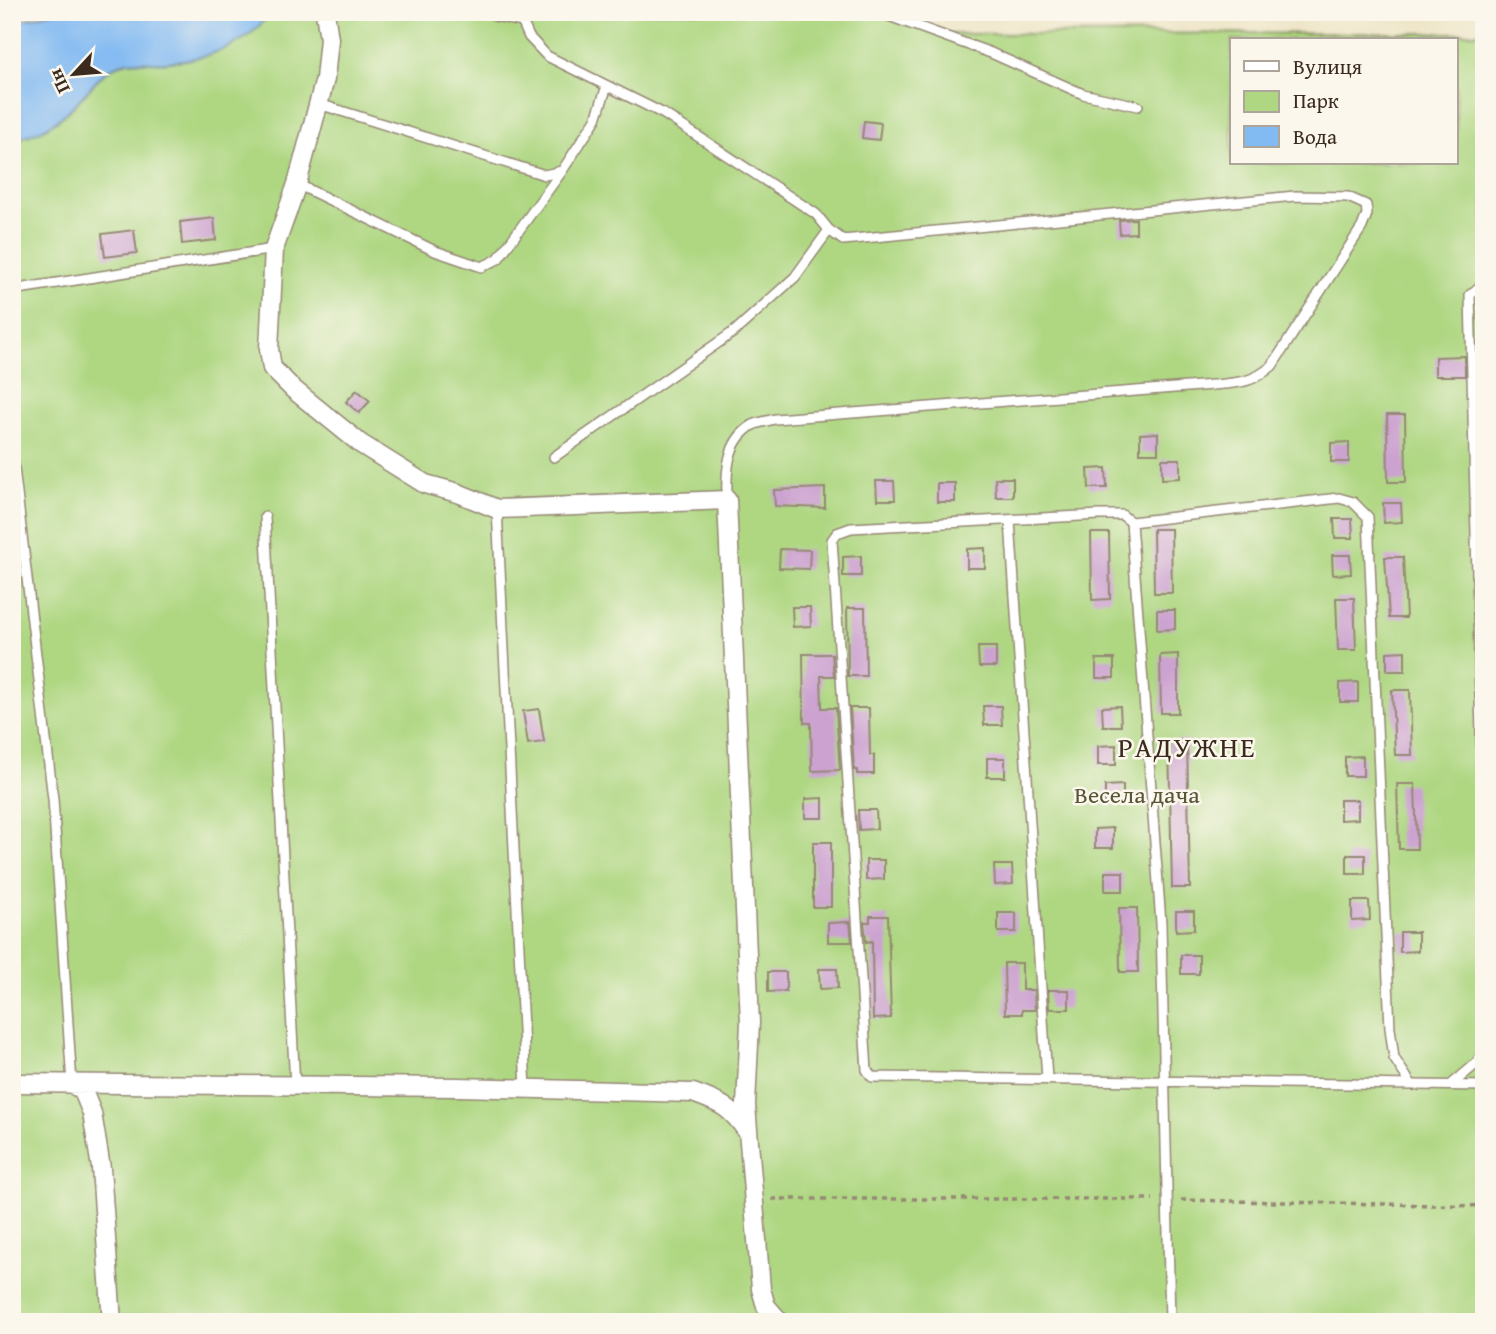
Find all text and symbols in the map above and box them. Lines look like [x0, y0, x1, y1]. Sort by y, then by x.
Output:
north arrow [38, 38, 108, 108]
legend [1230, 38, 1458, 164]
text: Вулиця [1293, 51, 1363, 82]
text: Пн [41, 64, 77, 99]
text: Парк [1293, 85, 1339, 116]
text: Вода [1293, 121, 1337, 152]
district label: РАДУЖНЕ [1118, 726, 1256, 767]
park label: Весела дача [1074, 777, 1200, 812]

